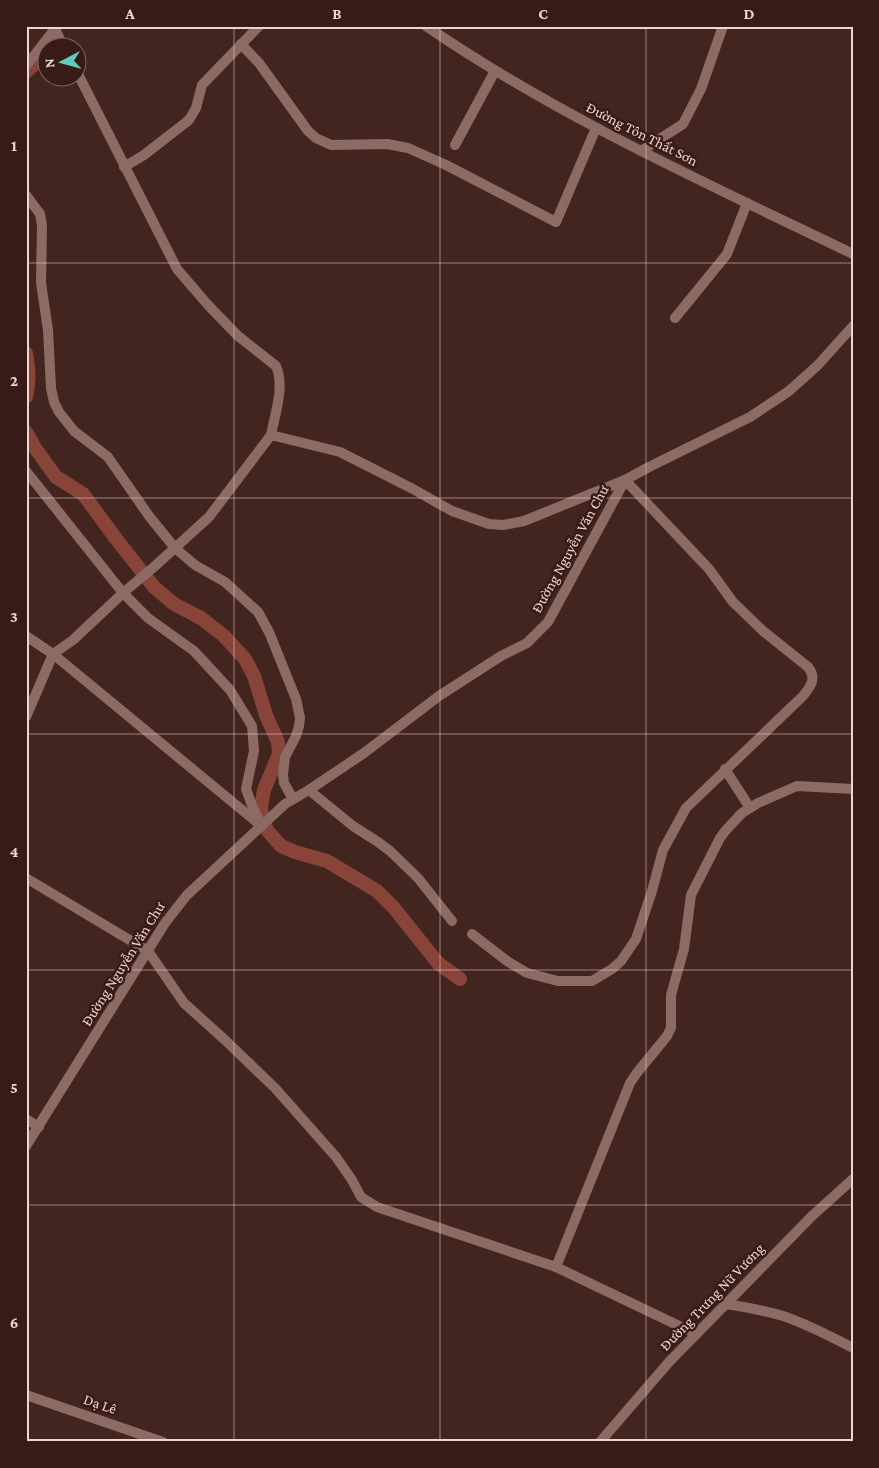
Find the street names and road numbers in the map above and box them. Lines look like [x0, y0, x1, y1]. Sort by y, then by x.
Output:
street label: Đường Tôn Thất Sơn [583, 98, 701, 170]
street label: Đường Nguyễn Văn Chư [528, 482, 613, 616]
street label: Đường Nguyễn Văn Chư [78, 898, 169, 1029]
street label: Đường Trưng Nữ Vương [657, 1240, 768, 1355]
street label: Dạ Lê [81, 1391, 119, 1418]

